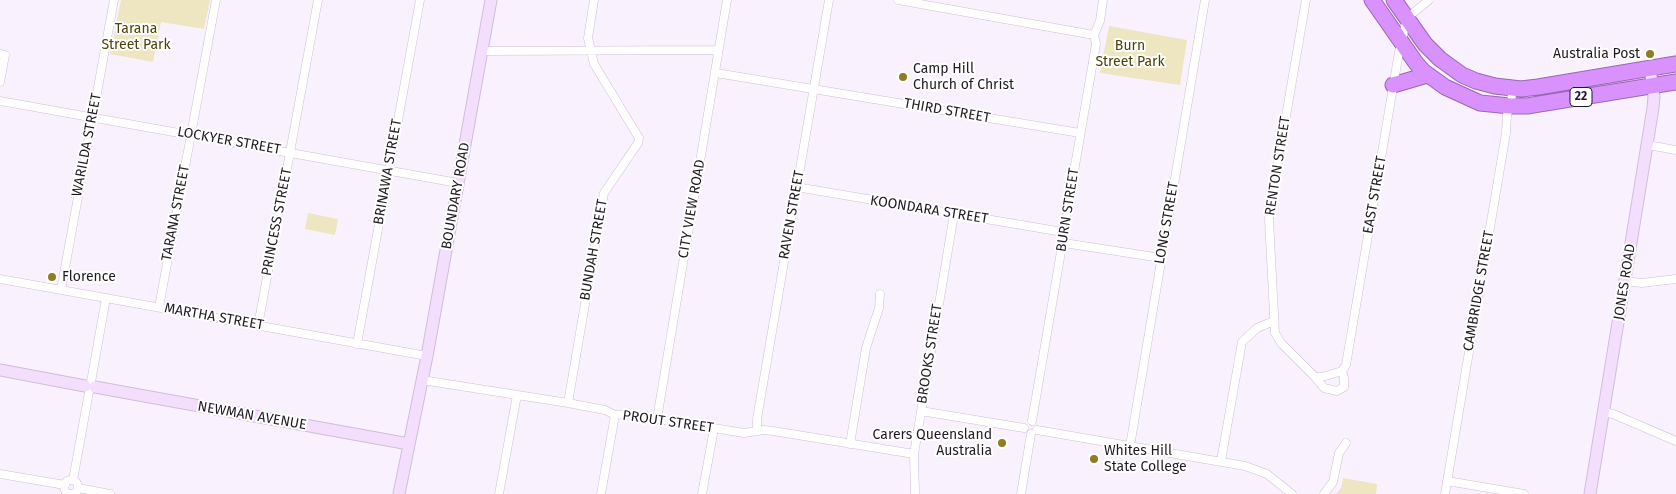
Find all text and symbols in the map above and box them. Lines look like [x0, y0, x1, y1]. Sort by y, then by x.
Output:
park label: Tarana Street Park [101, 21, 171, 54]
park label: Burn Street Park [1095, 38, 1165, 70]
place label: Australia Post [1553, 46, 1640, 62]
marker: Australia Post [1644, 48, 1656, 60]
place label: Camp Hill Church of Christ [913, 61, 1014, 94]
marker: Camp Hill Church of Christ [897, 71, 909, 83]
road number: 22 [1570, 88, 1592, 106]
street label: WARILDA STREET [69, 92, 105, 198]
street label: THIRD STREET [903, 95, 991, 127]
street label: RENTON STREET [1262, 115, 1294, 217]
street label: BRINAWA STREET [370, 118, 406, 226]
street label: LOCKYER STREET [176, 124, 282, 158]
street label: BOUNDARY ROAD [438, 141, 474, 251]
street label: EAST STREET [1360, 155, 1390, 235]
street label: CITY VIEW ROAD [675, 158, 709, 260]
street label: TARANA STREET [158, 163, 194, 263]
street label: PRINCESS STREET [258, 167, 296, 277]
street label: BURN STREET [1053, 167, 1083, 253]
street label: RAVEN STREET [776, 169, 808, 261]
street label: LONG STREET [1151, 180, 1183, 266]
street label: KOONDARA STREET [869, 192, 989, 228]
street label: BUNDAH STREET [577, 198, 611, 302]
street label: CAMBRIDGE STREET [1460, 229, 1498, 353]
street label: JONES ROAD [1611, 243, 1639, 321]
place label: Florence [62, 269, 116, 285]
marker: Florence [46, 271, 58, 283]
street label: MARTHA STREET [163, 300, 265, 334]
street label: BROOKS STREET [914, 303, 946, 405]
street label: NEWMAN AVENUE [196, 398, 308, 434]
street label: PROUT STREET [621, 407, 715, 437]
place label: Carers Queensland Australia [873, 427, 992, 460]
marker: Carers Queensland Australia [996, 437, 1008, 449]
place label: Whites Hill State College [1104, 443, 1187, 476]
marker: Whites Hill State College [1088, 453, 1100, 465]

